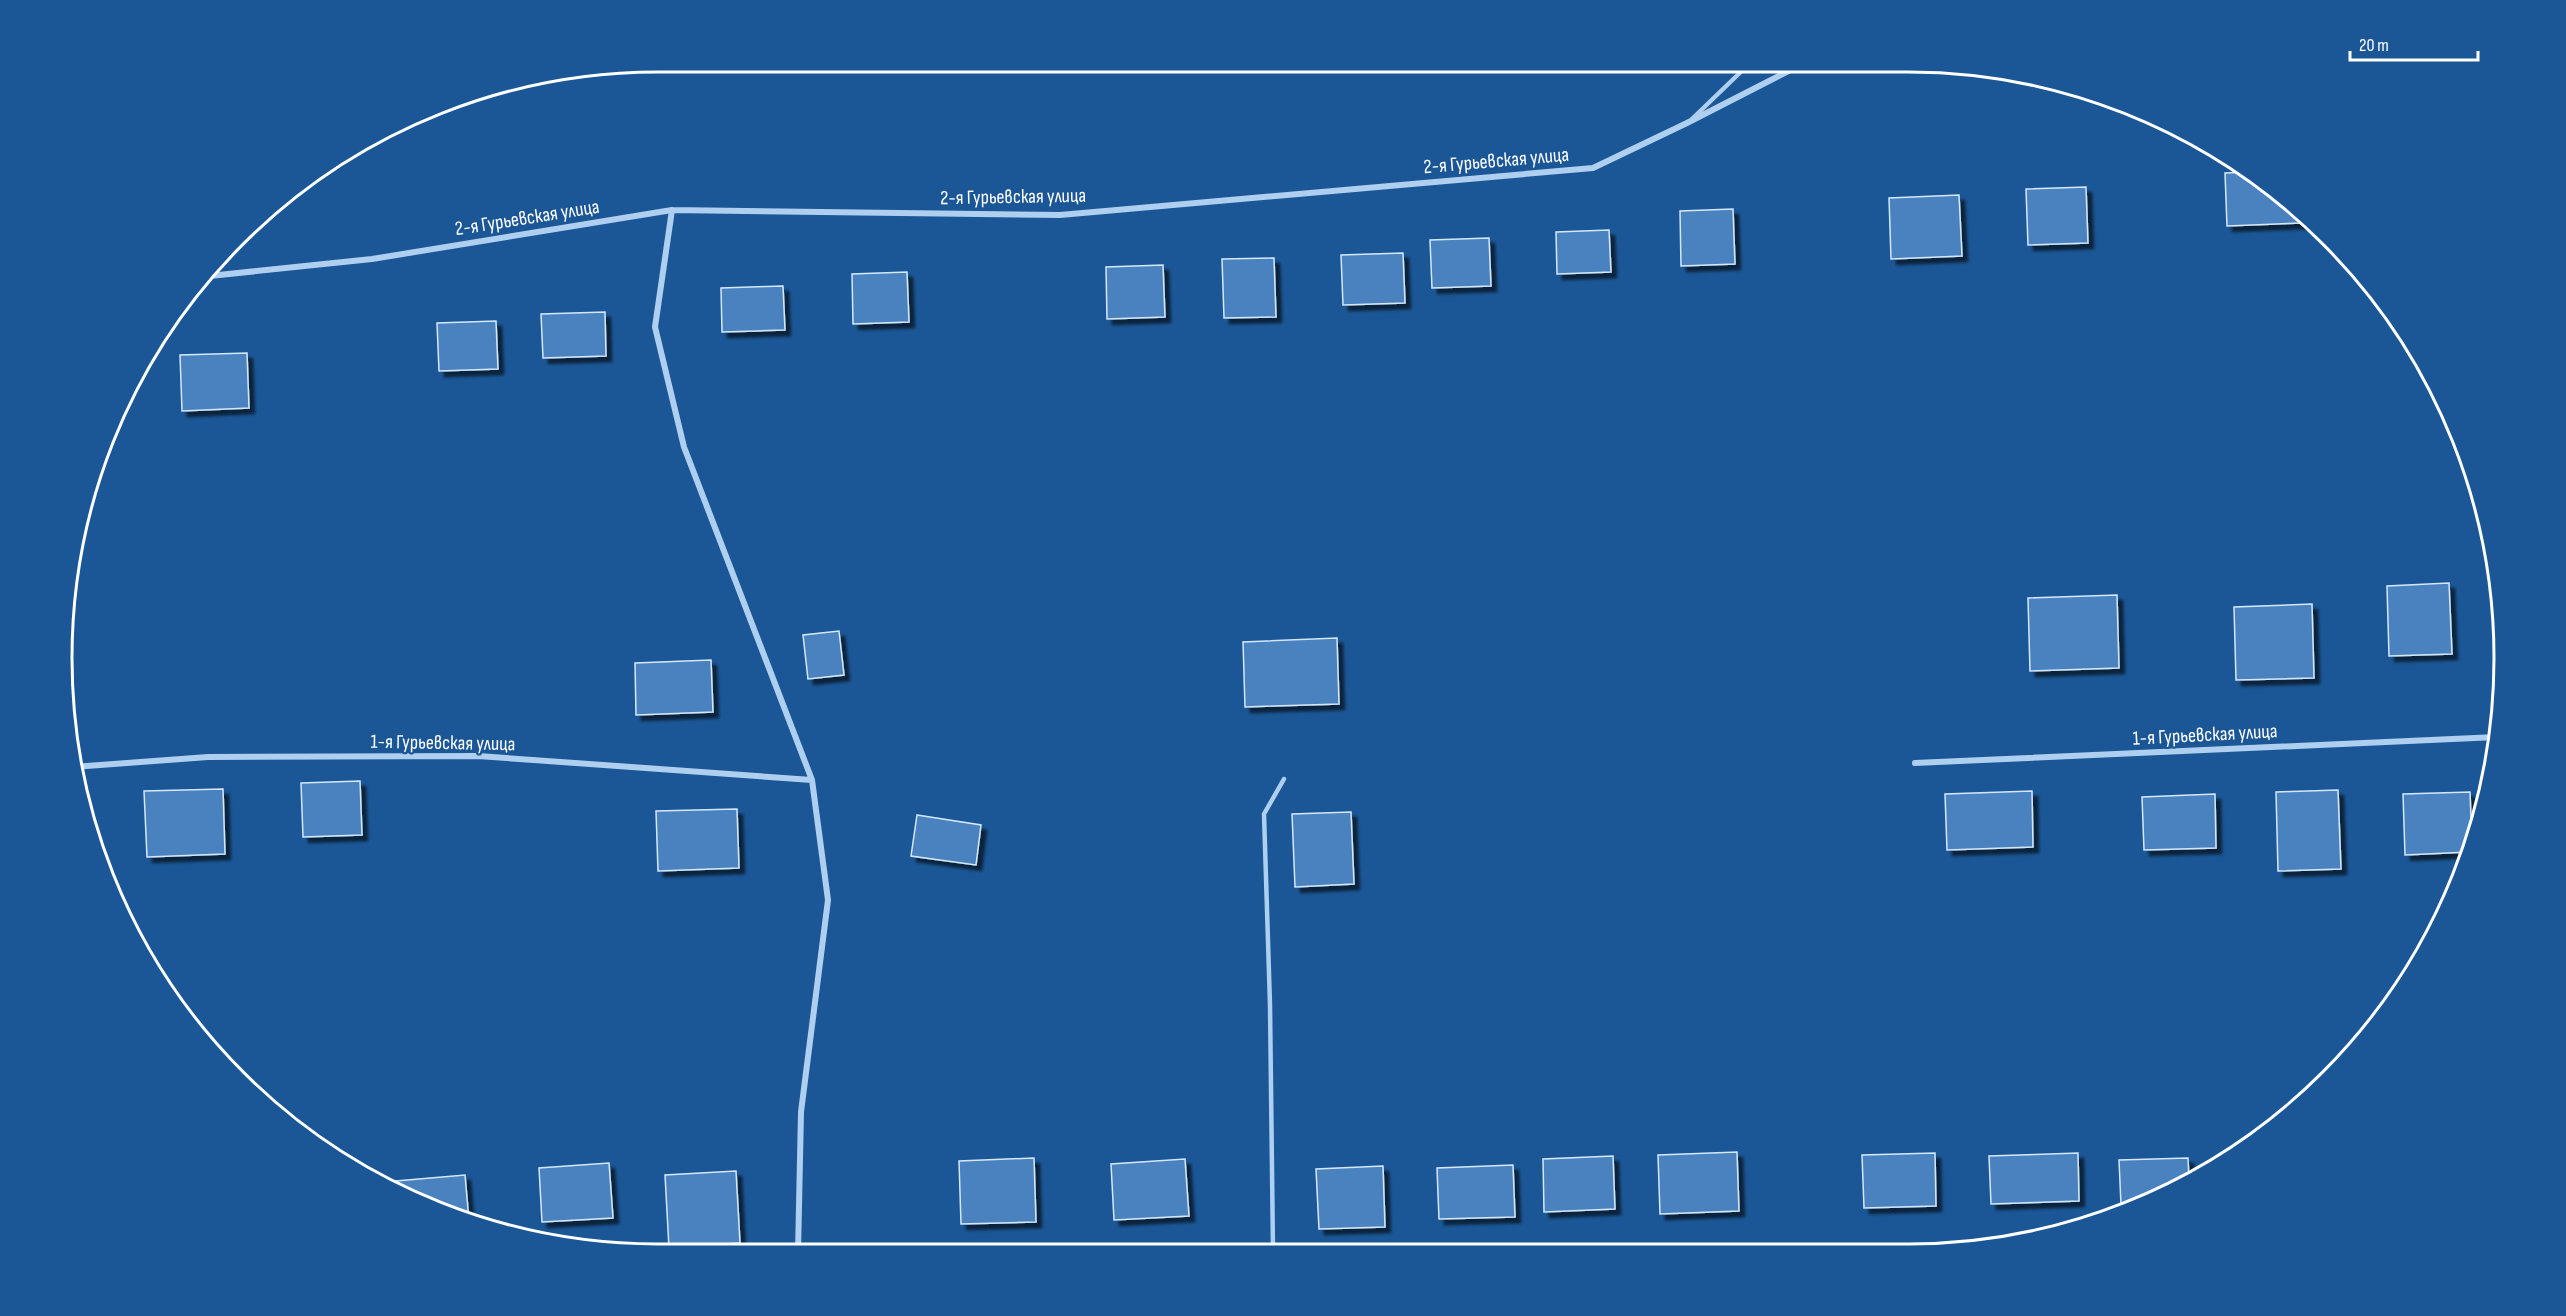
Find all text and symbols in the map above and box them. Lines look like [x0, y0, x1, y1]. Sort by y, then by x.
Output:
scale bar [2350, 24, 2478, 62]
text: 20 m [2359, 35, 2389, 56]
street label: 2-я Гурьевская улица [1422, 143, 1570, 179]
street label: 2-я Гурьевская улица [940, 184, 1086, 210]
street label: 2-я Гурьевская улица [453, 195, 601, 241]
street label: 1-я Гурьевская улица [2132, 719, 2278, 751]
street label: 1-я Гурьевская улица [370, 730, 516, 756]

